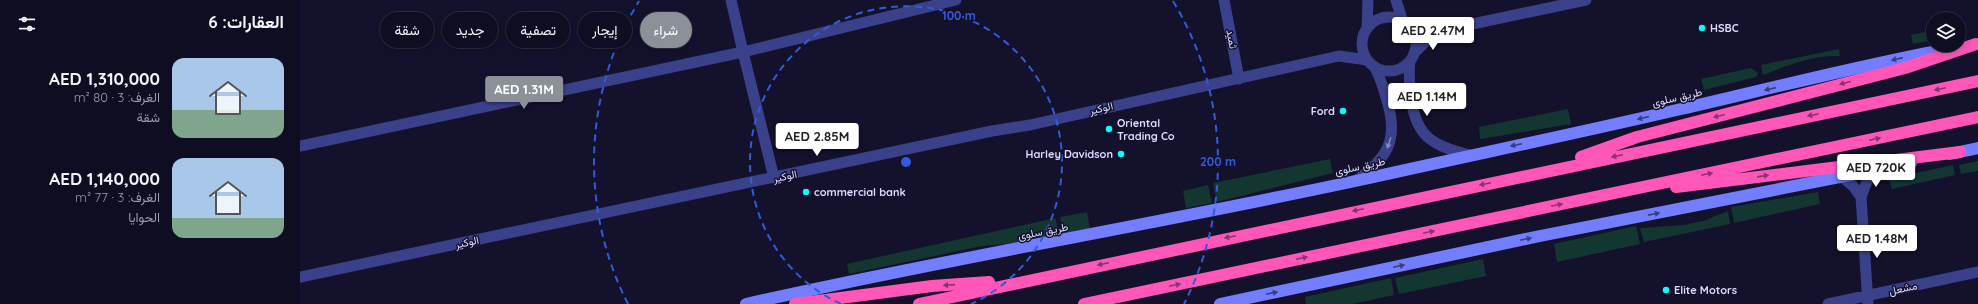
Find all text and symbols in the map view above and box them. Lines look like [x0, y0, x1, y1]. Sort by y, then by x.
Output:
text: 100 m [942, 8, 976, 23]
text: العقارات: 6 [208, 11, 284, 32]
chip: شقة [380, 12, 434, 48]
chip: جديد [442, 12, 498, 48]
chip: تصفية [506, 12, 570, 48]
chip: إيجار [578, 12, 632, 48]
chip: شراء [640, 12, 692, 48]
map controls [1926, 12, 1966, 52]
button: layers [1926, 12, 1966, 52]
icon: filters [16, 13, 38, 35]
pin: AED 2.47M [1387, 17, 1479, 51]
place label: HSBC [1710, 21, 1739, 35]
text: AED 2.47M [1401, 22, 1465, 38]
marker: HSBC [1697, 23, 1707, 33]
street label: ثميد [1223, 28, 1241, 51]
one-way arrow [1890, 56, 1903, 62]
text: AED 1,310,000 [49, 68, 160, 89]
icon: home [204, 74, 252, 122]
pin: AED 1.31M [478, 76, 570, 110]
one-way arrow [1839, 80, 1851, 86]
text: AED 1.31M [494, 81, 554, 97]
pin: AED 1.14M [1381, 83, 1473, 117]
street label: طريق سلوى [1651, 84, 1703, 110]
one-way arrow [1764, 86, 1776, 92]
one-way arrow [1934, 86, 1946, 92]
text: AED 1.14M [1397, 88, 1457, 104]
text: الغرف: 3 · 80 m² [74, 89, 160, 105]
street label: الوكير [1087, 98, 1114, 118]
place label: Ford [1311, 104, 1335, 118]
marker: Ford [1338, 106, 1348, 116]
text: شقة [137, 109, 160, 125]
one-way arrow [1806, 112, 1819, 118]
one-way arrow [1713, 113, 1725, 119]
one-way arrow [1637, 115, 1650, 121]
place label: Oriental Trading Co [1117, 116, 1175, 143]
pin: AED 2.85M [771, 123, 863, 157]
marker: Oriental Trading Co [1104, 124, 1114, 134]
text: AED 2.85M [785, 128, 849, 144]
one-way arrow [1869, 135, 1881, 141]
one-way arrow [1386, 138, 1392, 150]
one-way arrow [1510, 143, 1523, 149]
place label: Harley Davidson [1026, 147, 1113, 161]
marker: Harley Davidson [1116, 149, 1126, 159]
one-way arrow [1611, 153, 1623, 159]
text: 200 m [1200, 154, 1236, 169]
street label: طريق سلوى [1334, 154, 1386, 178]
pin: AED 720K [1835, 154, 1917, 188]
centre of rings [899, 155, 913, 169]
text: AED 720K [1846, 159, 1906, 175]
street label: الوكير [771, 167, 798, 186]
text: AED 1,140,000 [49, 168, 160, 189]
one-way arrow [1700, 170, 1713, 176]
one-way arrow [1757, 173, 1770, 179]
icon: home [204, 174, 252, 222]
one-way arrow [1479, 181, 1491, 187]
place label: commercial bank [814, 185, 906, 199]
marker: commercial bank [801, 187, 811, 197]
text: الغرف: 3 · 77 m² [75, 189, 160, 205]
one-way arrow [1551, 202, 1563, 208]
one-way arrow [1351, 208, 1364, 214]
text: الحوايا [128, 209, 160, 225]
one-way arrow [1648, 211, 1660, 217]
street label: طريق سلوى [1017, 219, 1069, 243]
pin: AED 1.48M [1831, 225, 1923, 259]
one-way arrow [1423, 228, 1436, 234]
text: AED 1.48M [1846, 230, 1908, 246]
street label: الوكير [453, 233, 480, 252]
one-way arrow [1224, 235, 1237, 241]
one-way arrow [1520, 236, 1532, 242]
one-way arrow [1296, 255, 1308, 261]
one-way arrow [1097, 262, 1109, 268]
one-way arrow [1393, 263, 1405, 269]
street label: مشعل [1887, 278, 1919, 298]
one-way arrow [943, 282, 955, 289]
one-way arrow [1169, 282, 1181, 288]
place label: Elite Motors [1674, 283, 1737, 297]
marker: Elite Motors [1661, 285, 1671, 295]
one-way arrow [1266, 290, 1278, 296]

